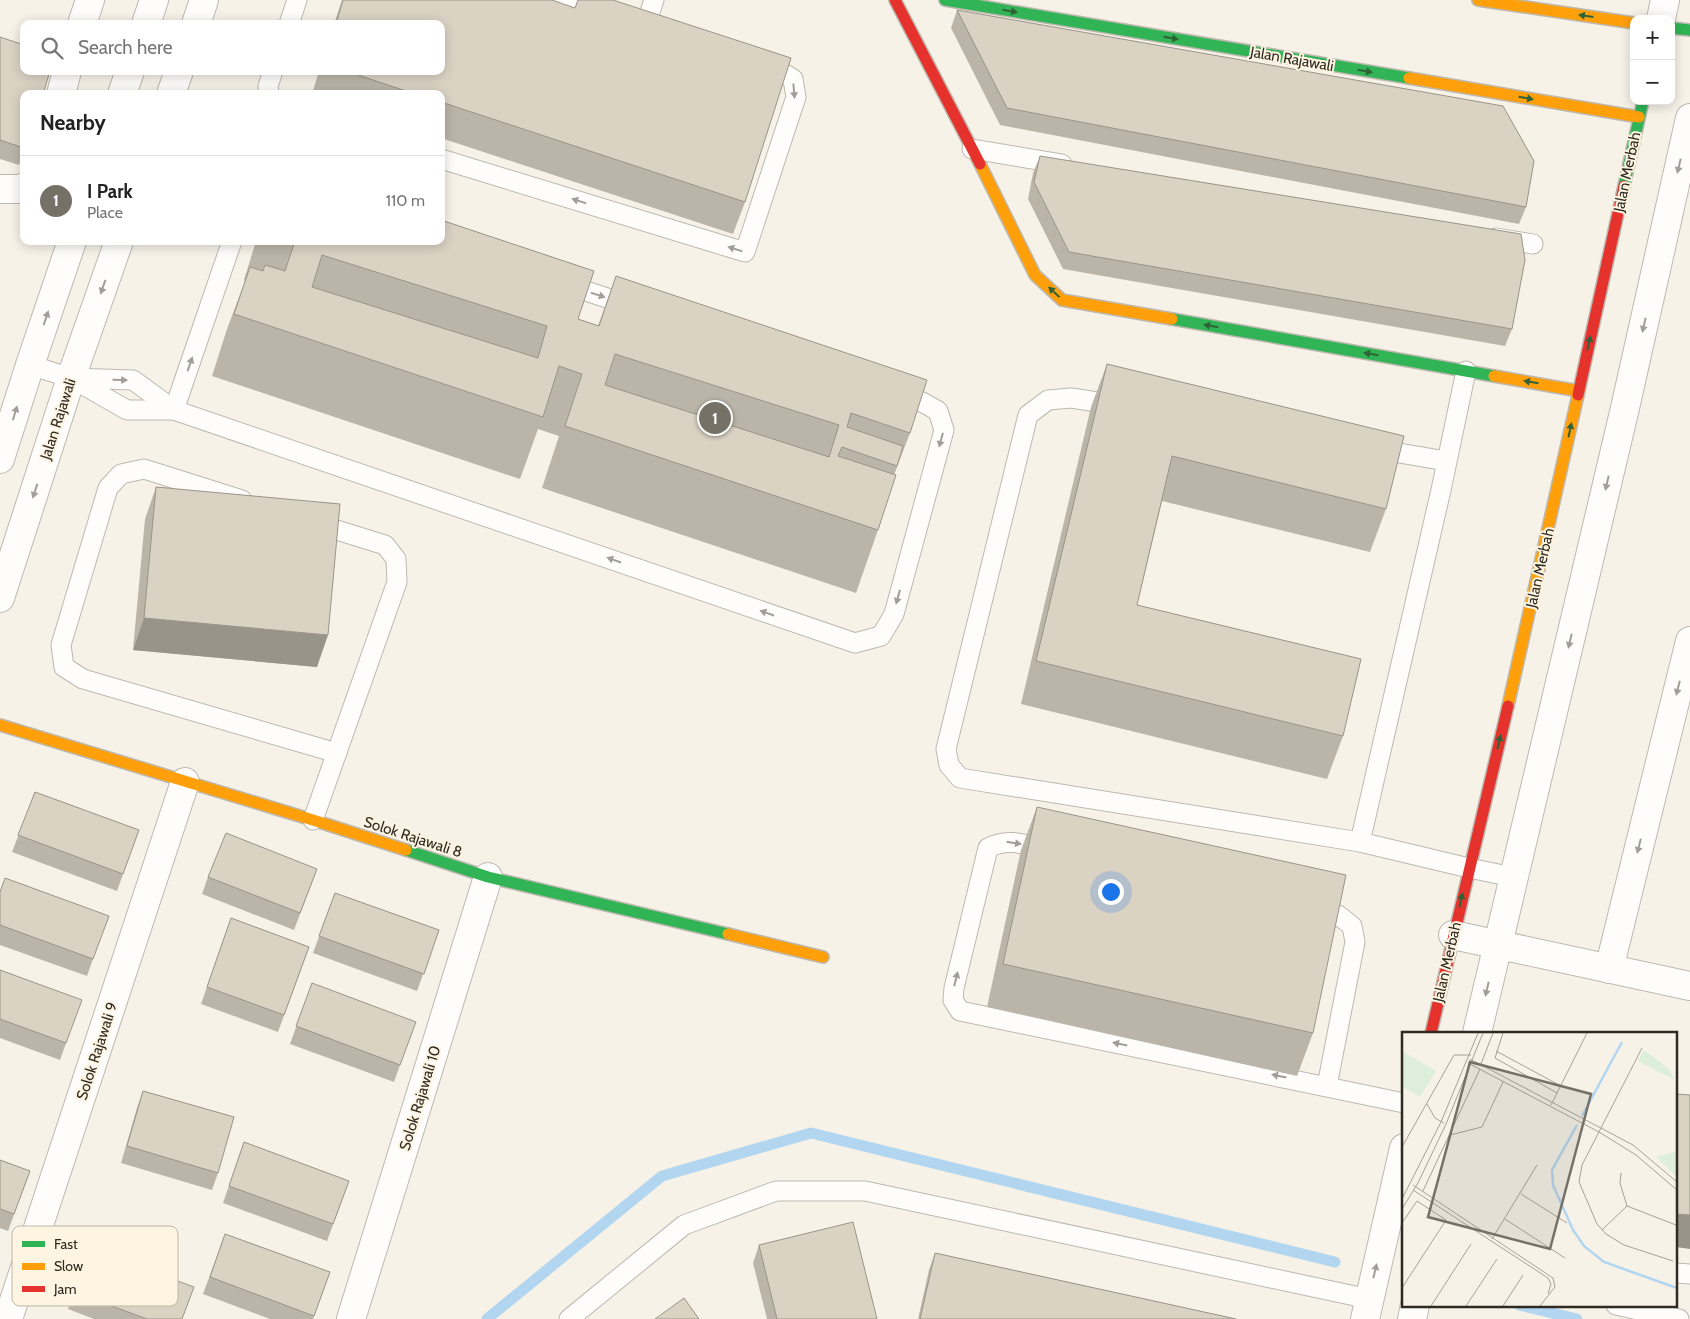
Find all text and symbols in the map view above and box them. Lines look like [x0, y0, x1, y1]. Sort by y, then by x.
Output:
one-way arrow [1003, 7, 1019, 15]
one-way arrow [1577, 12, 1593, 20]
map controls [1630, 15, 1675, 105]
button: + [1630, 15, 1675, 60]
search box [20, 20, 445, 75]
icon: search [38, 34, 66, 62]
one-way arrow [1163, 35, 1179, 43]
text: Search here [78, 36, 172, 59]
street label: Jalan Rajawali [1248, 43, 1335, 75]
button: − [1630, 60, 1675, 105]
one-way arrow [1358, 67, 1374, 75]
one-way arrow [790, 83, 798, 99]
one-way arrow [1518, 95, 1534, 103]
text: Nearby [40, 110, 106, 135]
street label: Jalan Merbah [1610, 130, 1644, 215]
one-way arrow [1675, 159, 1683, 174]
text: I Park [87, 180, 133, 203]
text: 1 [53, 191, 59, 210]
text: 110 m [386, 191, 425, 210]
one-way arrow [572, 197, 587, 205]
text: Place [87, 203, 123, 222]
one-way arrow [727, 244, 742, 252]
one-way arrow [99, 280, 107, 295]
one-way arrow [1048, 286, 1060, 298]
one-way arrow [590, 292, 605, 299]
one-way arrow [42, 311, 50, 326]
one-way arrow [1640, 317, 1648, 332]
one-way arrow [1203, 322, 1218, 330]
one-way arrow [1585, 336, 1593, 351]
one-way arrow [1362, 350, 1378, 358]
one-way arrow [186, 356, 194, 371]
street label: Jalan Rajawali [36, 376, 80, 463]
one-way arrow [112, 376, 128, 384]
one-way arrow [1522, 378, 1538, 386]
pin: 1 [699, 399, 731, 437]
one-way arrow [11, 405, 19, 420]
one-way arrow [1566, 422, 1574, 438]
one-way arrow [937, 433, 945, 448]
one-way arrow [1603, 475, 1611, 490]
one-way arrow [30, 484, 38, 499]
street label: Jalan Merbah [1522, 526, 1558, 611]
one-way arrow [606, 556, 621, 564]
one-way arrow [894, 590, 902, 605]
one-way arrow [760, 609, 775, 616]
one-way arrow [1566, 633, 1574, 649]
one-way arrow [1674, 681, 1682, 696]
one-way arrow [1495, 734, 1503, 749]
street label: Solok Rajawali 8 [362, 813, 464, 861]
one-way arrow [1635, 838, 1643, 853]
one-way arrow [1007, 839, 1023, 847]
your location [1098, 879, 1124, 905]
one-way arrow [1457, 893, 1465, 908]
street label: Jalan Merbah [1429, 920, 1465, 1005]
one-way arrow [952, 971, 960, 986]
one-way arrow [1483, 981, 1491, 997]
street label: Solok Rajawali 9 [73, 1000, 121, 1102]
inset map [1402, 1032, 1678, 1306]
one-way arrow [1112, 1039, 1128, 1047]
street label: Solok Rajawali 10 [396, 1043, 444, 1153]
one-way arrow [1271, 1072, 1287, 1080]
legend [12, 1226, 178, 1306]
text: Fast [54, 1235, 78, 1253]
text: Slow [54, 1257, 83, 1275]
one-way arrow [1371, 1264, 1379, 1279]
text: Jam [53, 1280, 76, 1298]

